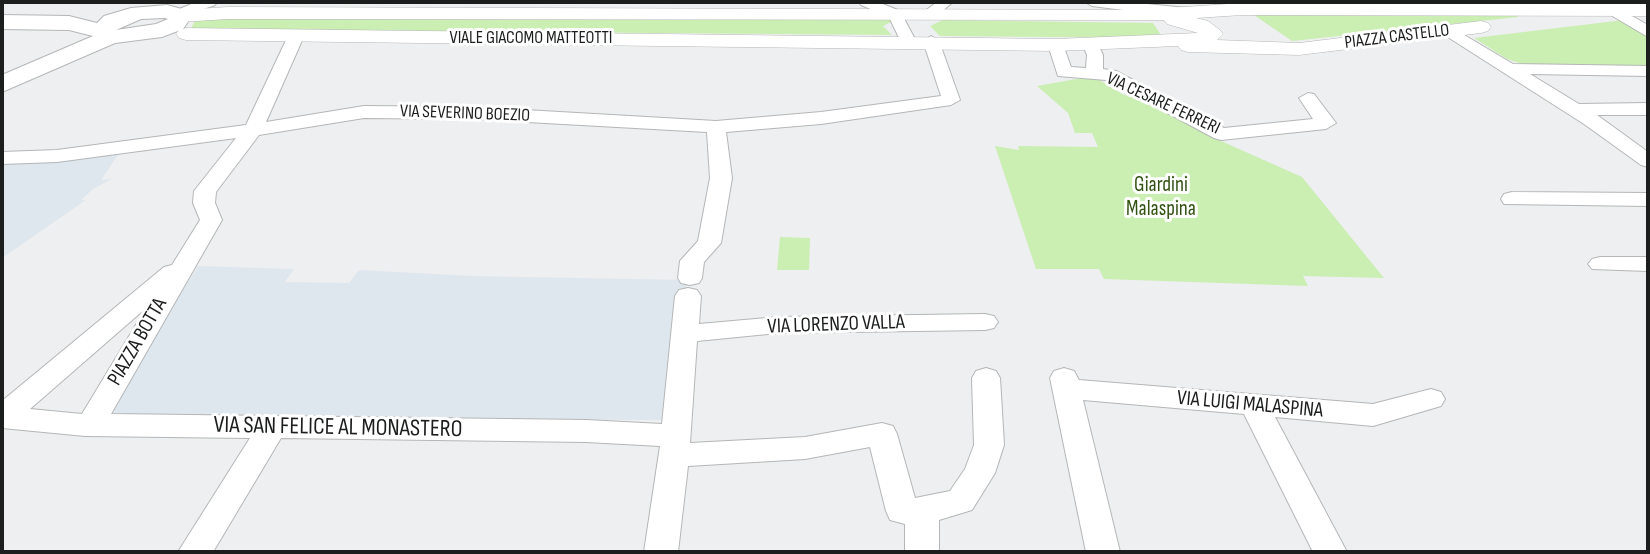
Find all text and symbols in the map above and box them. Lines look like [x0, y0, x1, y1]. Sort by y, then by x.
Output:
street label: PIAZZA CASTELLO [1343, 20, 1451, 54]
street label: VIALE GIACOMO MATTEOTTI [450, 27, 612, 49]
street label: VIA CESARE FERRERI [1103, 68, 1223, 140]
street label: VIA SEVERINO BOEZIO [400, 101, 530, 127]
park label: Giardini Malaspina [1126, 173, 1196, 223]
street label: PIAZZA BOTTA [103, 294, 173, 390]
street label: VIA LORENZO VALLA [767, 310, 905, 340]
street label: VIA LUIGI MALASPINA [1176, 386, 1324, 424]
street label: VIA SAN FELICE AL MONASTERO [213, 411, 463, 445]

